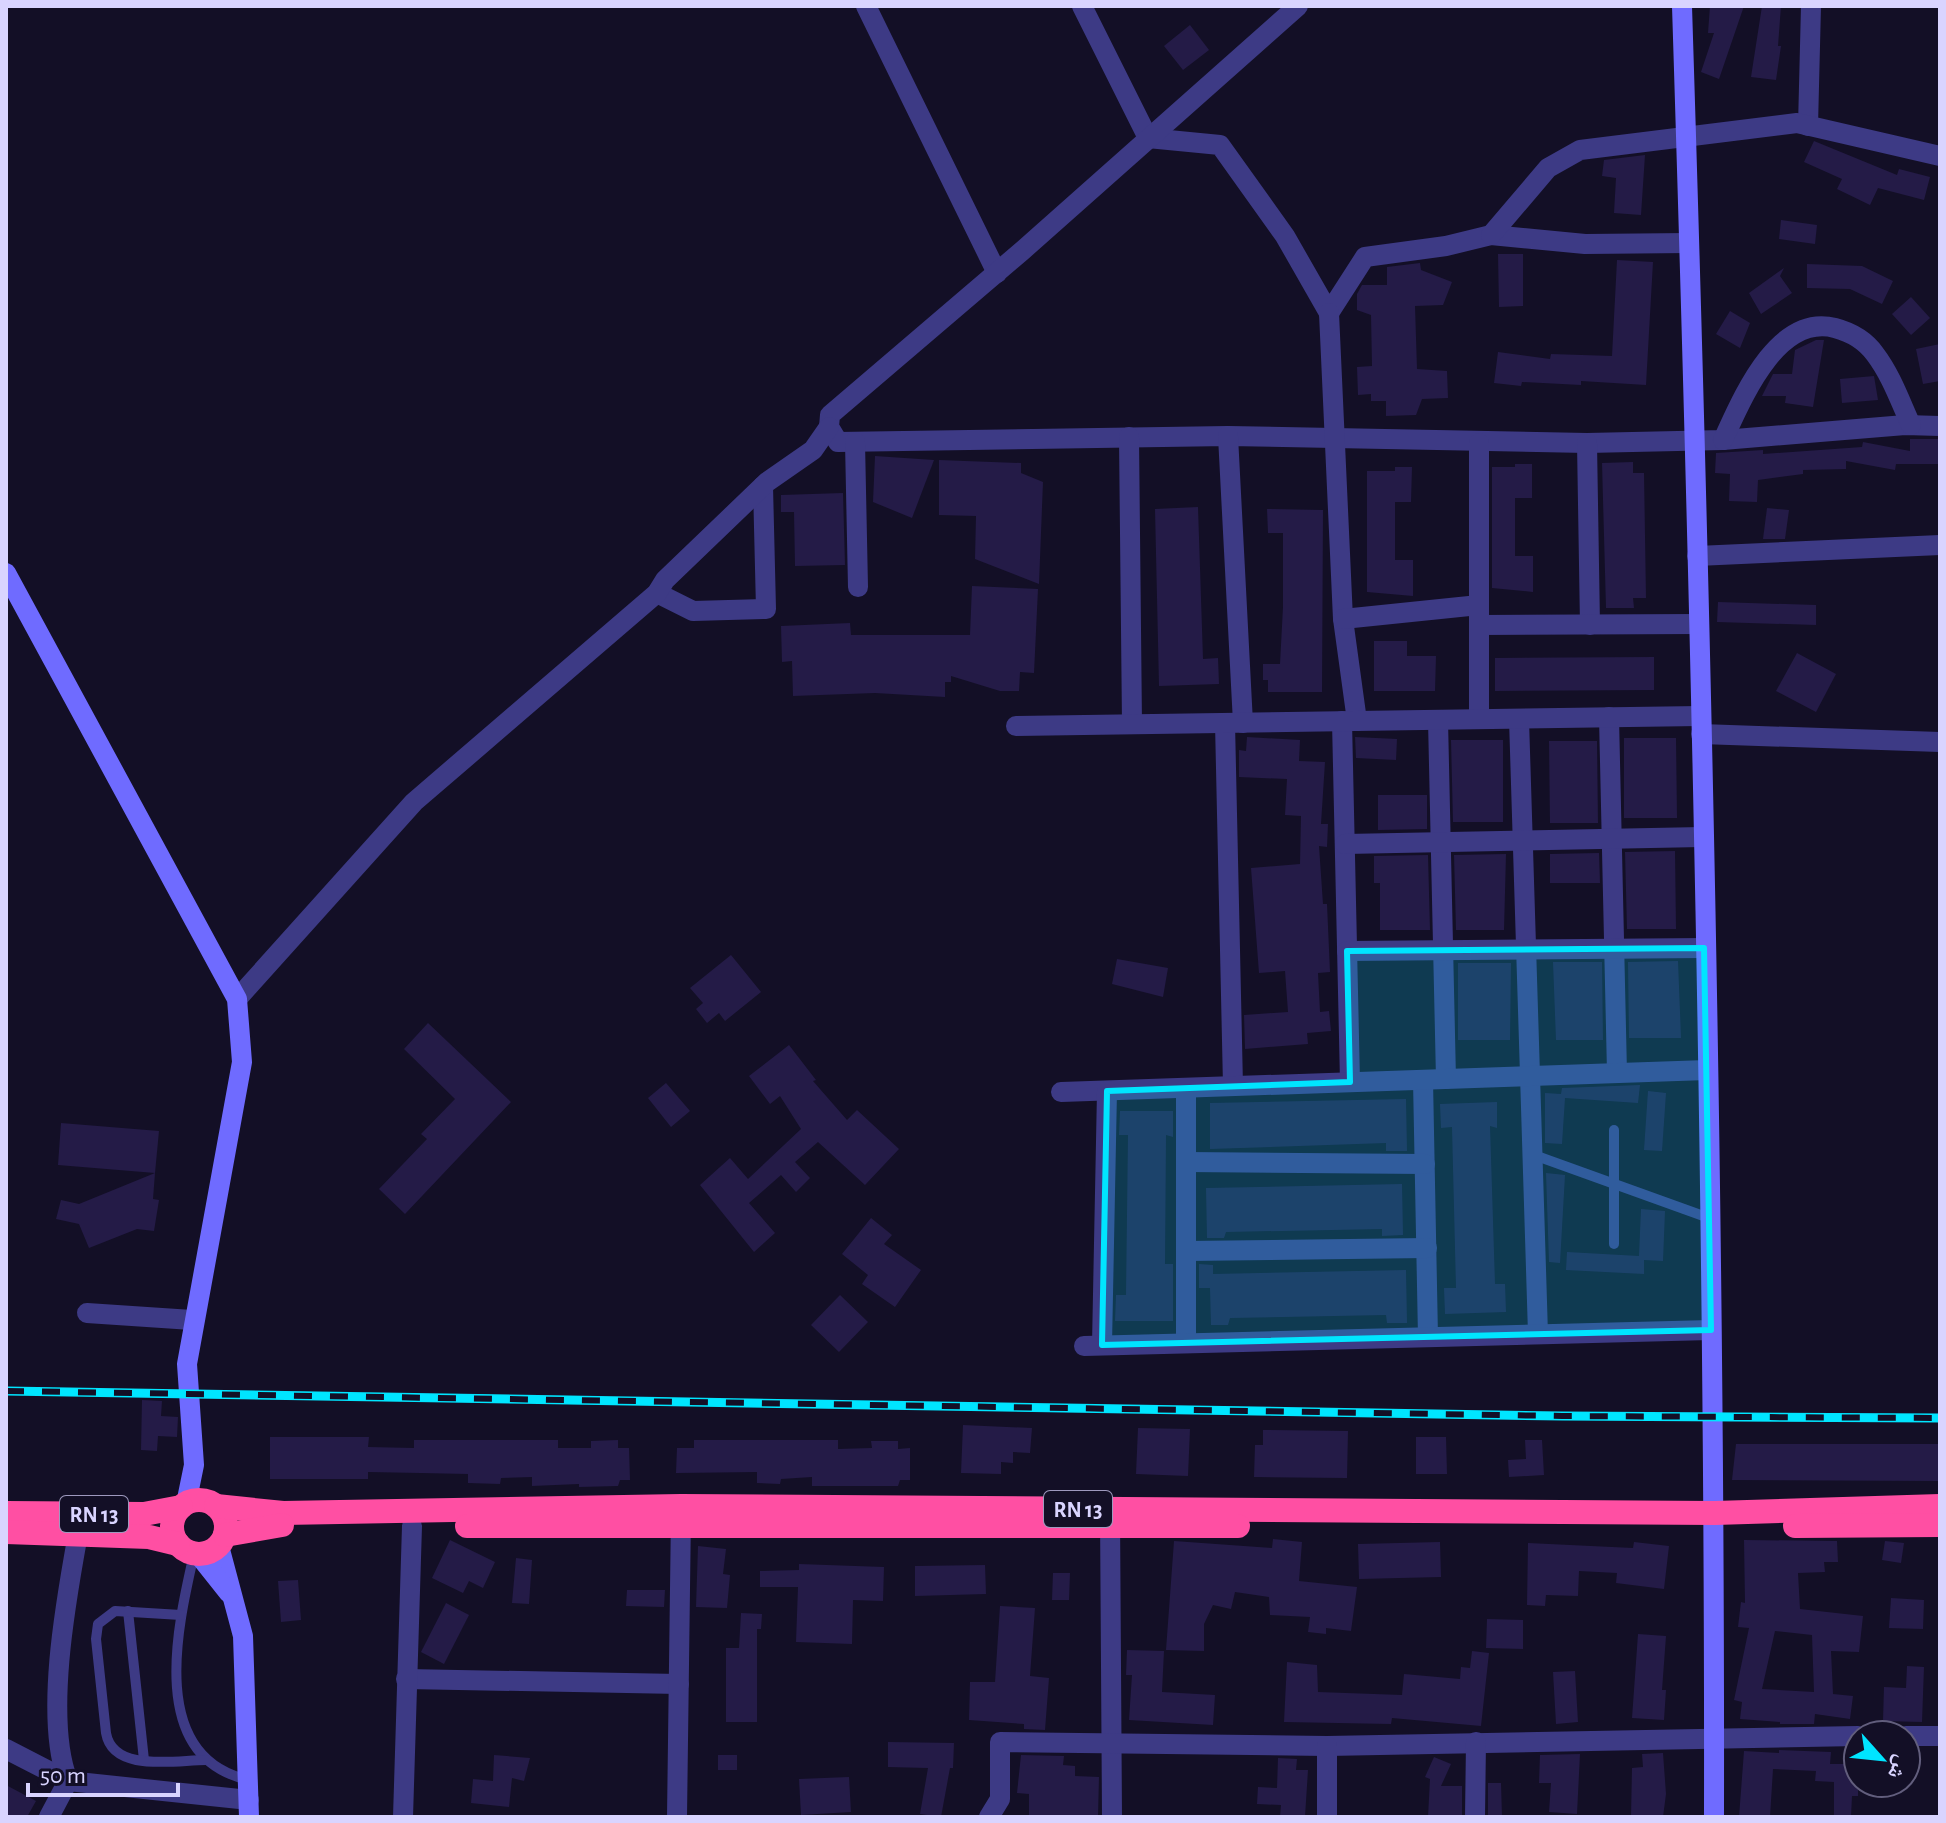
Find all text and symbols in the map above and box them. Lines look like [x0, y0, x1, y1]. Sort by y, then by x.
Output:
road number: RN 13 [1044, 1491, 1112, 1527]
road number: RN 13 [60, 1496, 128, 1532]
north arrow [1842, 1719, 1922, 1799]
scale bar [28, 1747, 178, 1797]
text: ش [1882, 1751, 1914, 1783]
text: 50 m [40, 1764, 86, 1788]

